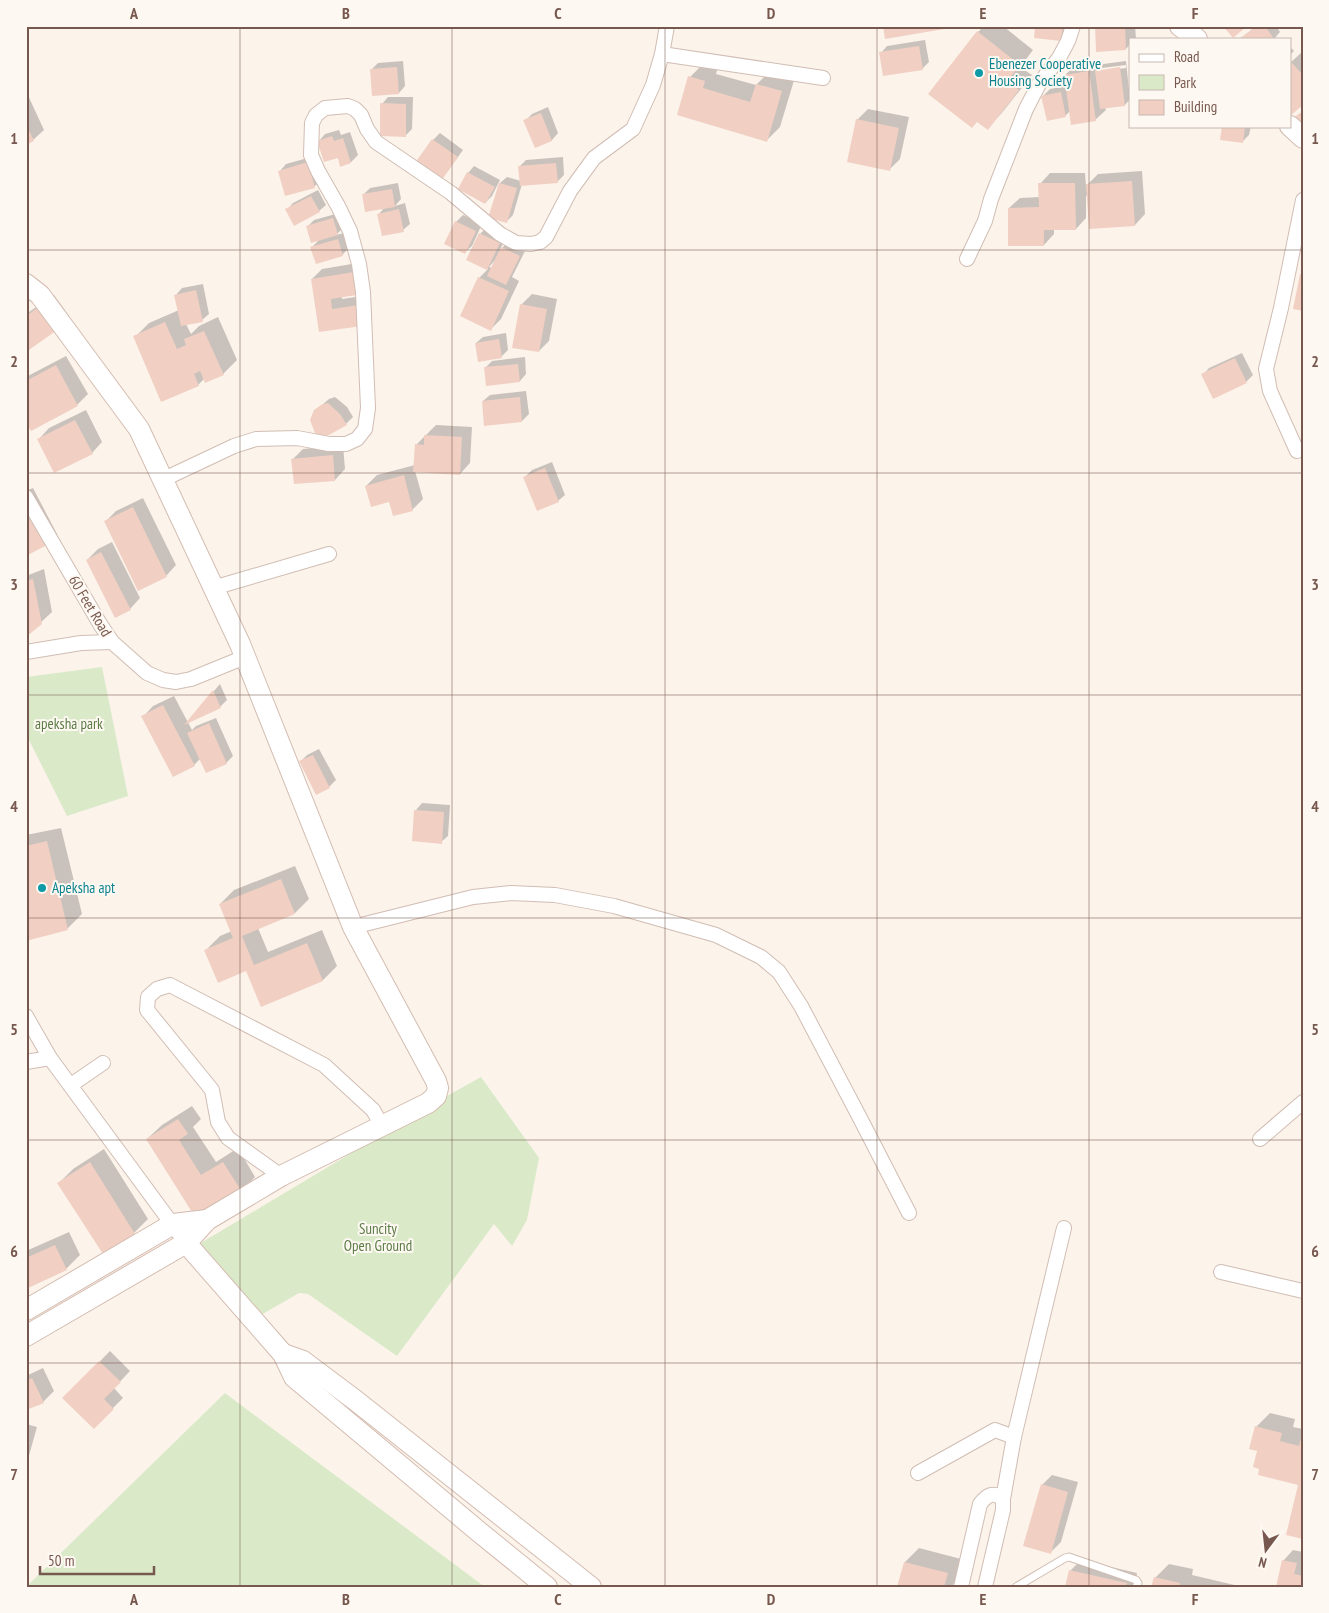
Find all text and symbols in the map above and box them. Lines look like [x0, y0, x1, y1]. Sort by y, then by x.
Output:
text: A [129, 3, 139, 23]
text: B [342, 3, 350, 23]
text: C [554, 3, 562, 23]
text: D [767, 3, 776, 23]
text: E [980, 3, 987, 23]
text: F [1192, 3, 1199, 23]
legend [1129, 38, 1292, 128]
text: Road [1174, 47, 1200, 66]
place label: Ebenezer Cooperative Housing Society [989, 54, 1101, 90]
marker: Ebenezer Cooperative Housing Society [973, 67, 985, 79]
text: Park [1174, 73, 1196, 92]
text: Building [1174, 97, 1217, 116]
text: 1 [10, 128, 18, 148]
text: 1 [1311, 128, 1319, 148]
text: 2 [10, 351, 18, 371]
text: 2 [1311, 351, 1319, 371]
street label: 60 Feet Road [65, 572, 116, 640]
text: 3 [10, 574, 18, 594]
text: 3 [1311, 574, 1319, 594]
park label: apeksha park [35, 714, 103, 733]
text: 4 [10, 796, 18, 816]
text: 4 [1311, 796, 1319, 816]
place label: Apeksha apt [52, 878, 115, 897]
marker: Apeksha apt [36, 882, 48, 894]
text: 5 [10, 1019, 18, 1039]
text: 5 [1311, 1019, 1319, 1039]
park label: Suncity Open Ground [344, 1219, 412, 1255]
text: 6 [10, 1241, 18, 1261]
text: 6 [1311, 1241, 1319, 1261]
text: 7 [10, 1464, 18, 1484]
text: 7 [1311, 1464, 1319, 1484]
north arrow [1242, 1526, 1292, 1576]
scale bar [40, 1543, 154, 1575]
text: 50 m [48, 1551, 74, 1570]
text: N [1257, 1553, 1269, 1572]
text: A [129, 1589, 139, 1609]
text: B [342, 1589, 350, 1609]
text: C [554, 1589, 562, 1609]
text: D [767, 1589, 776, 1609]
text: E [980, 1589, 987, 1609]
text: F [1192, 1589, 1199, 1609]

